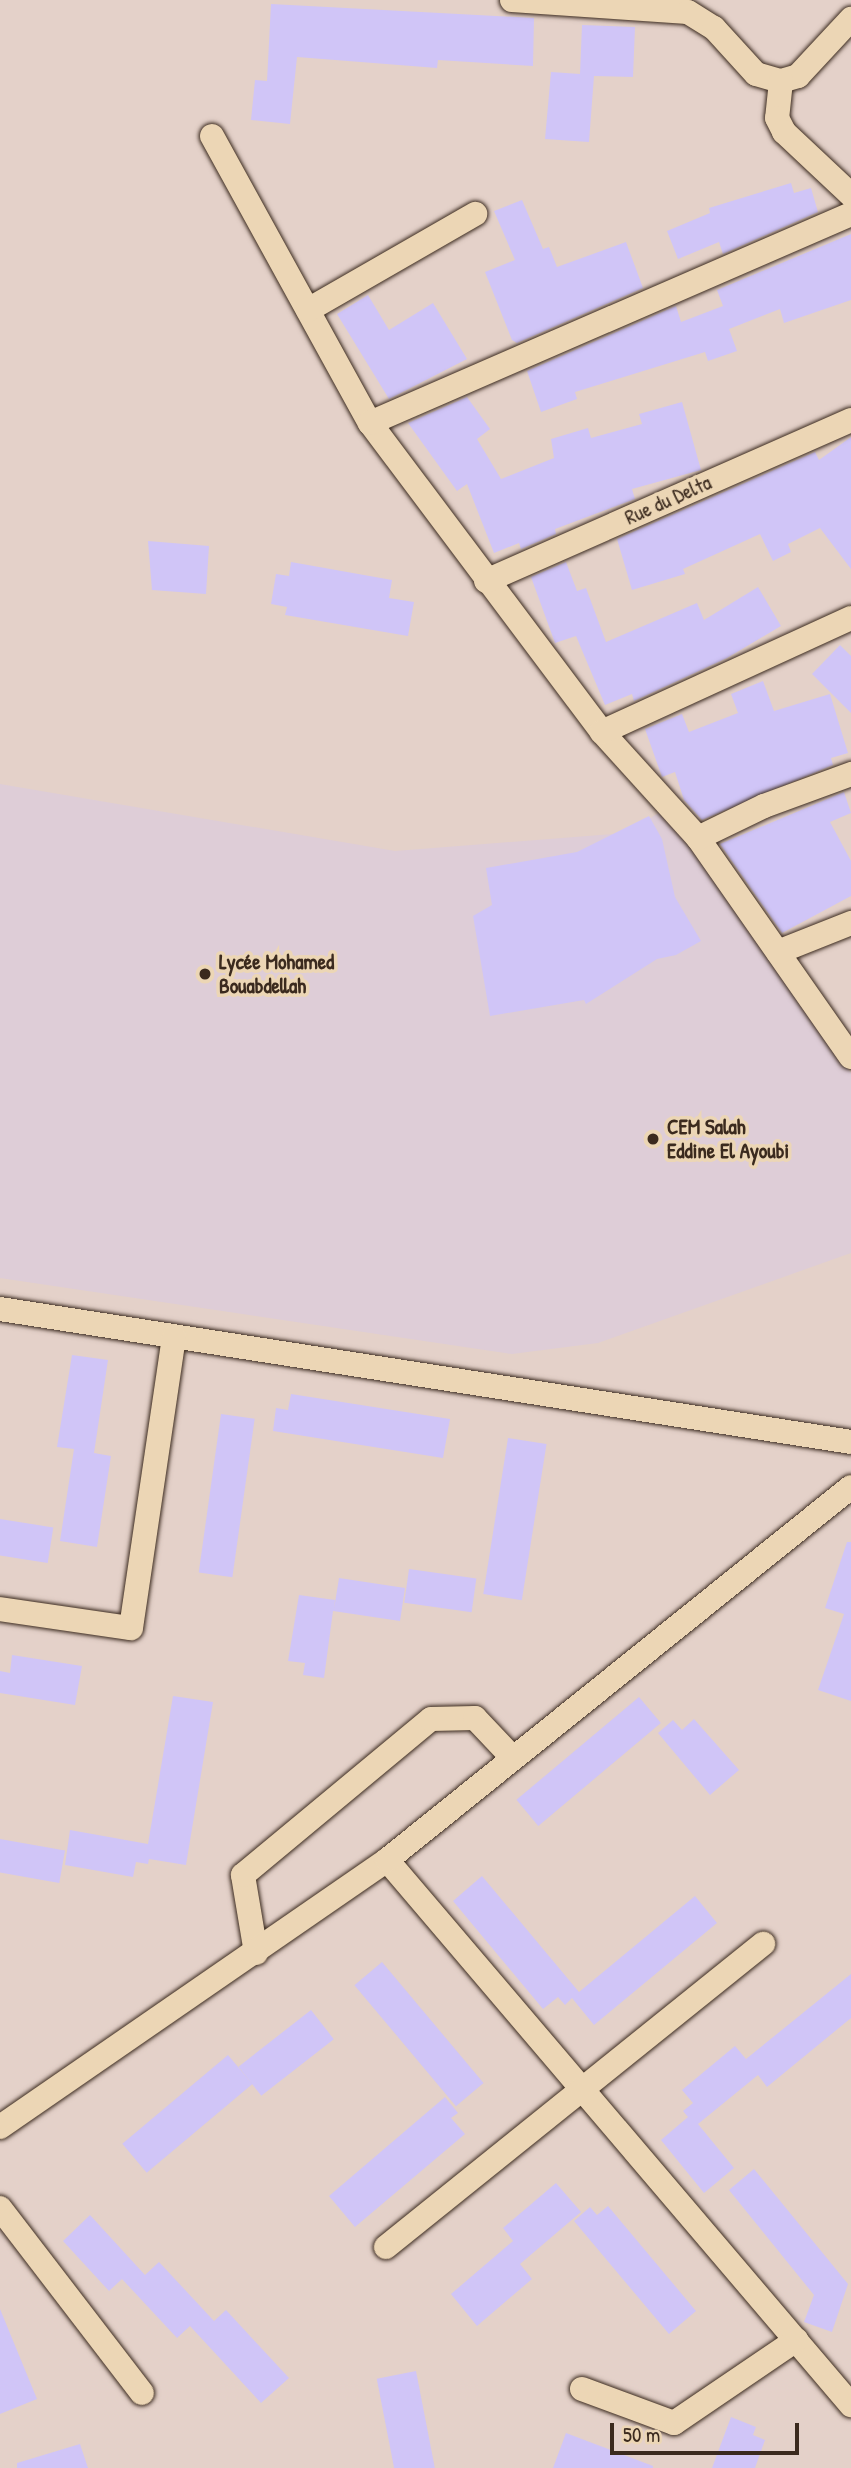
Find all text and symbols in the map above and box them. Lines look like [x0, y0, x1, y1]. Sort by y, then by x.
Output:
street label: Rue du Delta [621, 470, 715, 530]
place label: Lycée Mohamed Bouabdellah [219, 949, 334, 999]
marker: Lycée Mohamed Bouabdellah [197, 966, 213, 982]
place label: CEM Salah Eddine El Ayoubi [667, 1114, 789, 1164]
marker: CEM Salah Eddine El Ayoubi [645, 1131, 661, 1147]
scale bar [613, 2408, 802, 2452]
text: 50 m [623, 2420, 660, 2449]

